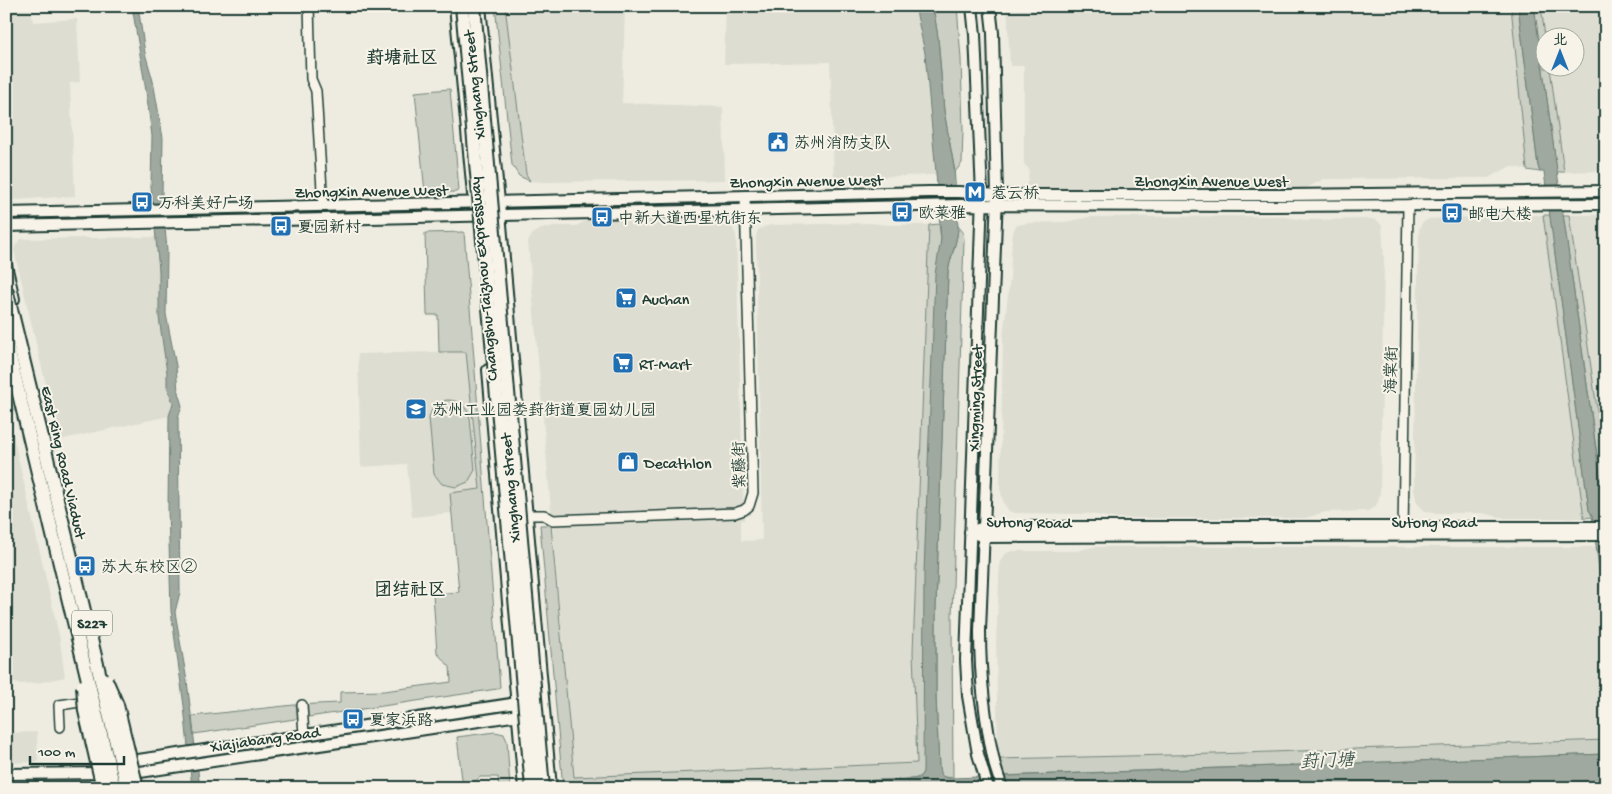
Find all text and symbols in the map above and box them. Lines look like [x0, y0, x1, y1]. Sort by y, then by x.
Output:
street label: Xinghang Street [461, 28, 492, 141]
north arrow [1534, 28, 1584, 78]
text: 北 [1553, 33, 1567, 50]
district label: 葑塘社区 [366, 48, 438, 70]
public building icon: 苏州消防支队 [766, 130, 790, 154]
place label: 苏州消防支队 [794, 134, 890, 155]
street label: Zhongxin Avenue West [729, 173, 884, 194]
street label: Zhongxin Avenue West [1134, 174, 1289, 193]
street label: Changshu-Taizhou Expressway [467, 176, 504, 382]
metro station icon: 惹云桥 [963, 180, 987, 204]
street label: Zhongxin Avenue West [294, 183, 449, 204]
place label: 惹云桥 [991, 184, 1039, 205]
bus stop icon: 万科美好广场 [130, 190, 154, 214]
place label: 万科美好广场 [158, 194, 254, 215]
bus stop icon: 欧莱雅 [890, 200, 914, 224]
bus stop icon: 邮电大楼 [1440, 201, 1464, 225]
place label: 欧莱雅 [918, 204, 966, 225]
bus stop icon: 中新大道西星杭街东 [590, 205, 614, 229]
place label: 邮电大楼 [1468, 205, 1532, 226]
place label: 中新大道西星杭街东 [618, 209, 762, 230]
bus stop icon: 夏园新村 [269, 214, 293, 238]
place label: 夏园新村 [297, 219, 361, 239]
supermarket icon: Auchan [614, 286, 638, 310]
place label: Auchan [642, 292, 690, 311]
street label: Xingming Street [966, 343, 989, 453]
street label: 海棠街 [1382, 346, 1403, 394]
supermarket icon: RT-Mart [611, 351, 635, 375]
place label: RT-Mart [639, 357, 692, 376]
street label: East Ring Road Viaduct [35, 385, 89, 542]
school or university icon: 苏州工业园娄葑街道夏园幼儿园 [404, 397, 428, 421]
place label: 苏州工业园娄葑街道夏园幼儿园 [432, 401, 656, 422]
street label: Xinghang Street [498, 431, 527, 544]
street label: 紫藤街 [730, 441, 751, 489]
shop icon: Decathlon [616, 450, 640, 474]
place label: Decathlon [643, 456, 712, 475]
street label: Sutong Road [986, 514, 1073, 535]
street label: Sutong Road [1391, 515, 1478, 534]
bus stop icon: 苏大东校区② [73, 554, 97, 578]
place label: 苏大东校区② [101, 558, 197, 579]
district label: 团结社区 [374, 580, 446, 602]
road number: S227 [72, 610, 112, 636]
bus stop icon: 夏家浜路 [341, 707, 365, 731]
place label: 夏家浜路 [369, 711, 433, 732]
street label: Xiajiabang Road [208, 724, 323, 759]
scale bar [30, 734, 124, 766]
text: 100 m [37, 744, 76, 762]
water label: 葑门塘 [1300, 750, 1356, 774]

